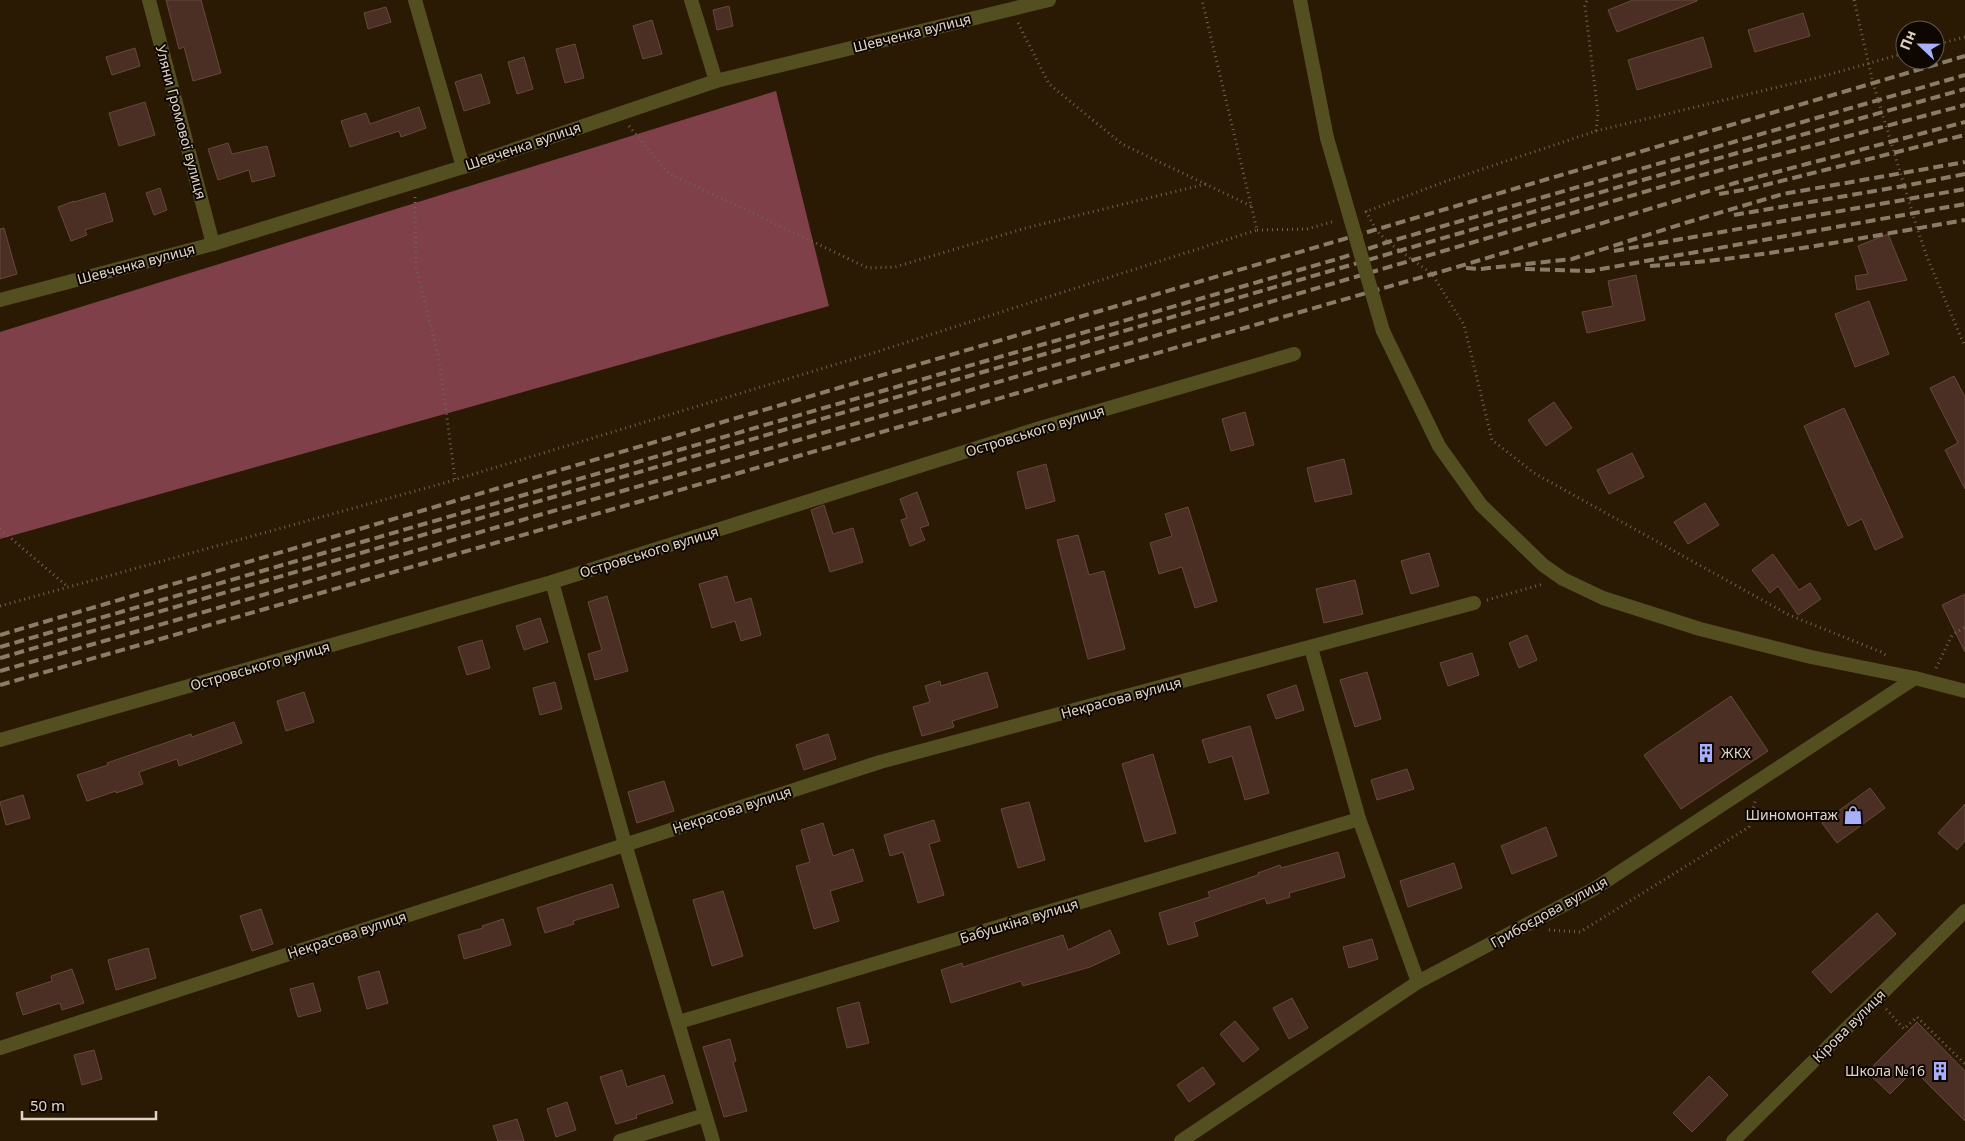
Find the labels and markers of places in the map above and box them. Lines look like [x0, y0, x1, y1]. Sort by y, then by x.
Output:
building icon: ЖКХ [1695, 742, 1717, 764]
place label: ЖКХ [1721, 743, 1751, 762]
shop icon: Шиномонтаж [1842, 804, 1864, 826]
place label: Шиномонтаж [1746, 805, 1838, 824]
building icon: Школа №16 [1929, 1060, 1951, 1082]
place label: Школа №16 [1845, 1061, 1925, 1080]

